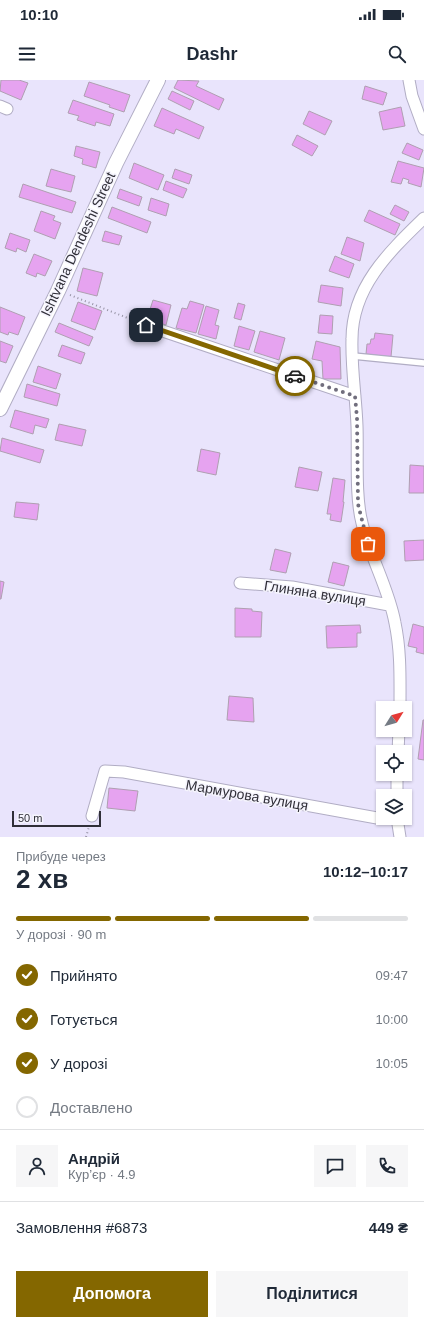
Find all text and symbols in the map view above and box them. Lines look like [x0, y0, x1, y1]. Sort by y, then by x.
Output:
text: 10:10 [20, 6, 58, 23]
icon: menu [16, 43, 38, 65]
icon: search [386, 43, 408, 65]
text: Dashr [186, 44, 238, 64]
street label: Ishtvana Dendeshi Street [38, 169, 119, 319]
pin [129, 308, 163, 342]
icon: home [135, 314, 157, 336]
courier [275, 356, 315, 396]
icon: car [284, 365, 306, 387]
pin [351, 527, 385, 561]
icon: bag [357, 533, 379, 555]
street label: Глиняна вулиця [263, 577, 367, 609]
north arrow [376, 701, 412, 737]
map controls [376, 701, 412, 825]
button: locate [376, 745, 412, 781]
street label: Мармурова вулиця [185, 776, 309, 814]
button: layers [376, 789, 412, 825]
scale bar [12, 809, 101, 828]
text: 50 m [18, 812, 42, 824]
text: Прибуде через [16, 849, 106, 864]
text: 10:12–10:17 [323, 863, 408, 880]
text: 2 хв [16, 864, 68, 894]
text: У дорозі · 90 m [16, 927, 106, 942]
icon: check [16, 964, 38, 986]
text: Прийнято [50, 967, 117, 984]
text: 09:47 [375, 968, 408, 983]
icon: check [16, 1008, 38, 1030]
text: Готується [50, 1011, 118, 1028]
text: 10:00 [375, 1012, 408, 1027]
icon: check [16, 1052, 38, 1074]
text: У дорозі [50, 1055, 108, 1072]
text: 10:05 [375, 1056, 408, 1071]
text: Доставлено [50, 1099, 133, 1116]
button: person [16, 1145, 58, 1187]
button: chat [314, 1145, 356, 1187]
button: phone [366, 1145, 408, 1187]
text: Андрій [68, 1150, 120, 1167]
text: Кур’єр · 4.9 [68, 1167, 136, 1182]
text: Замовлення #6873 [16, 1219, 147, 1236]
text: 449 ₴ [369, 1219, 408, 1236]
button: Допомога [16, 1271, 208, 1317]
button: Поділитися [216, 1271, 408, 1317]

